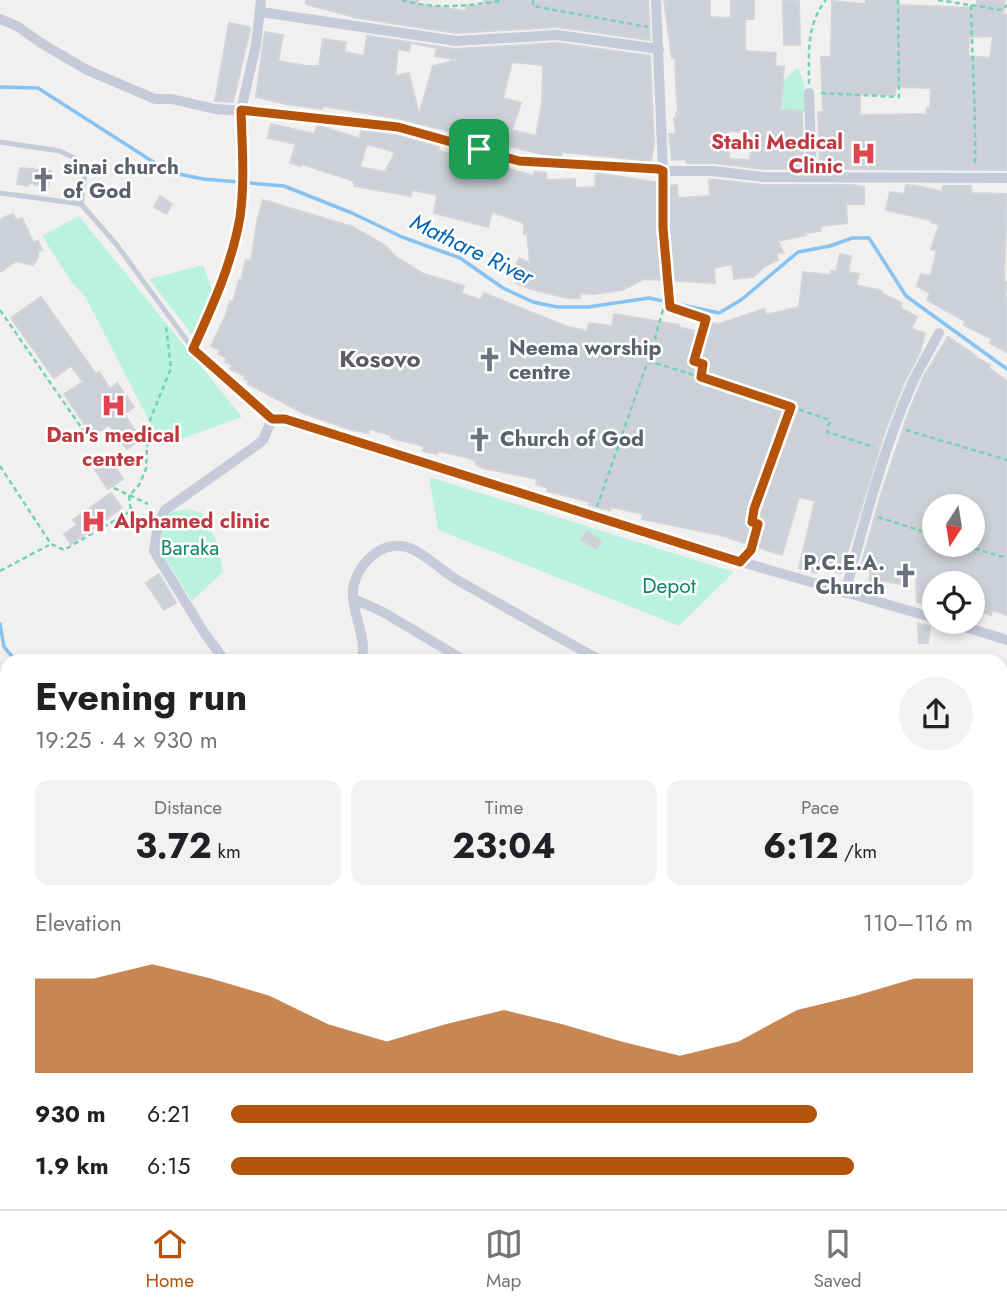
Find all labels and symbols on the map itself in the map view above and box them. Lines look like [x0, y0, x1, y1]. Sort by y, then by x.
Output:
pin [449, 119, 509, 179]
place label: Stahi Medical Clinic [711, 127, 843, 181]
hospital icon: Stahi Medical Clinic [849, 140, 877, 168]
place label: sinai church of God [63, 152, 179, 206]
church icon: sinai church of God [29, 165, 57, 193]
water label: Mathare River [405, 205, 541, 294]
place label: Neema worship centre [509, 333, 662, 387]
district label: Kosovo [339, 341, 421, 376]
church icon: Neema worship centre [475, 346, 503, 374]
hospital icon: Dan's medical center [99, 392, 127, 420]
place label: Dan's medical center [46, 420, 180, 474]
place label: Church of God [500, 424, 644, 454]
church icon: Church of God [466, 425, 494, 453]
north arrow [922, 494, 985, 556]
place label: Alphamed clinic [113, 506, 270, 536]
hospital icon: Alphamed clinic [80, 507, 108, 535]
park label: Baraka [161, 533, 219, 563]
place label: P.C.E.A. Church [803, 548, 885, 602]
church icon: P.C.E.A. Church [891, 561, 919, 589]
park label: Depot [642, 571, 696, 601]

